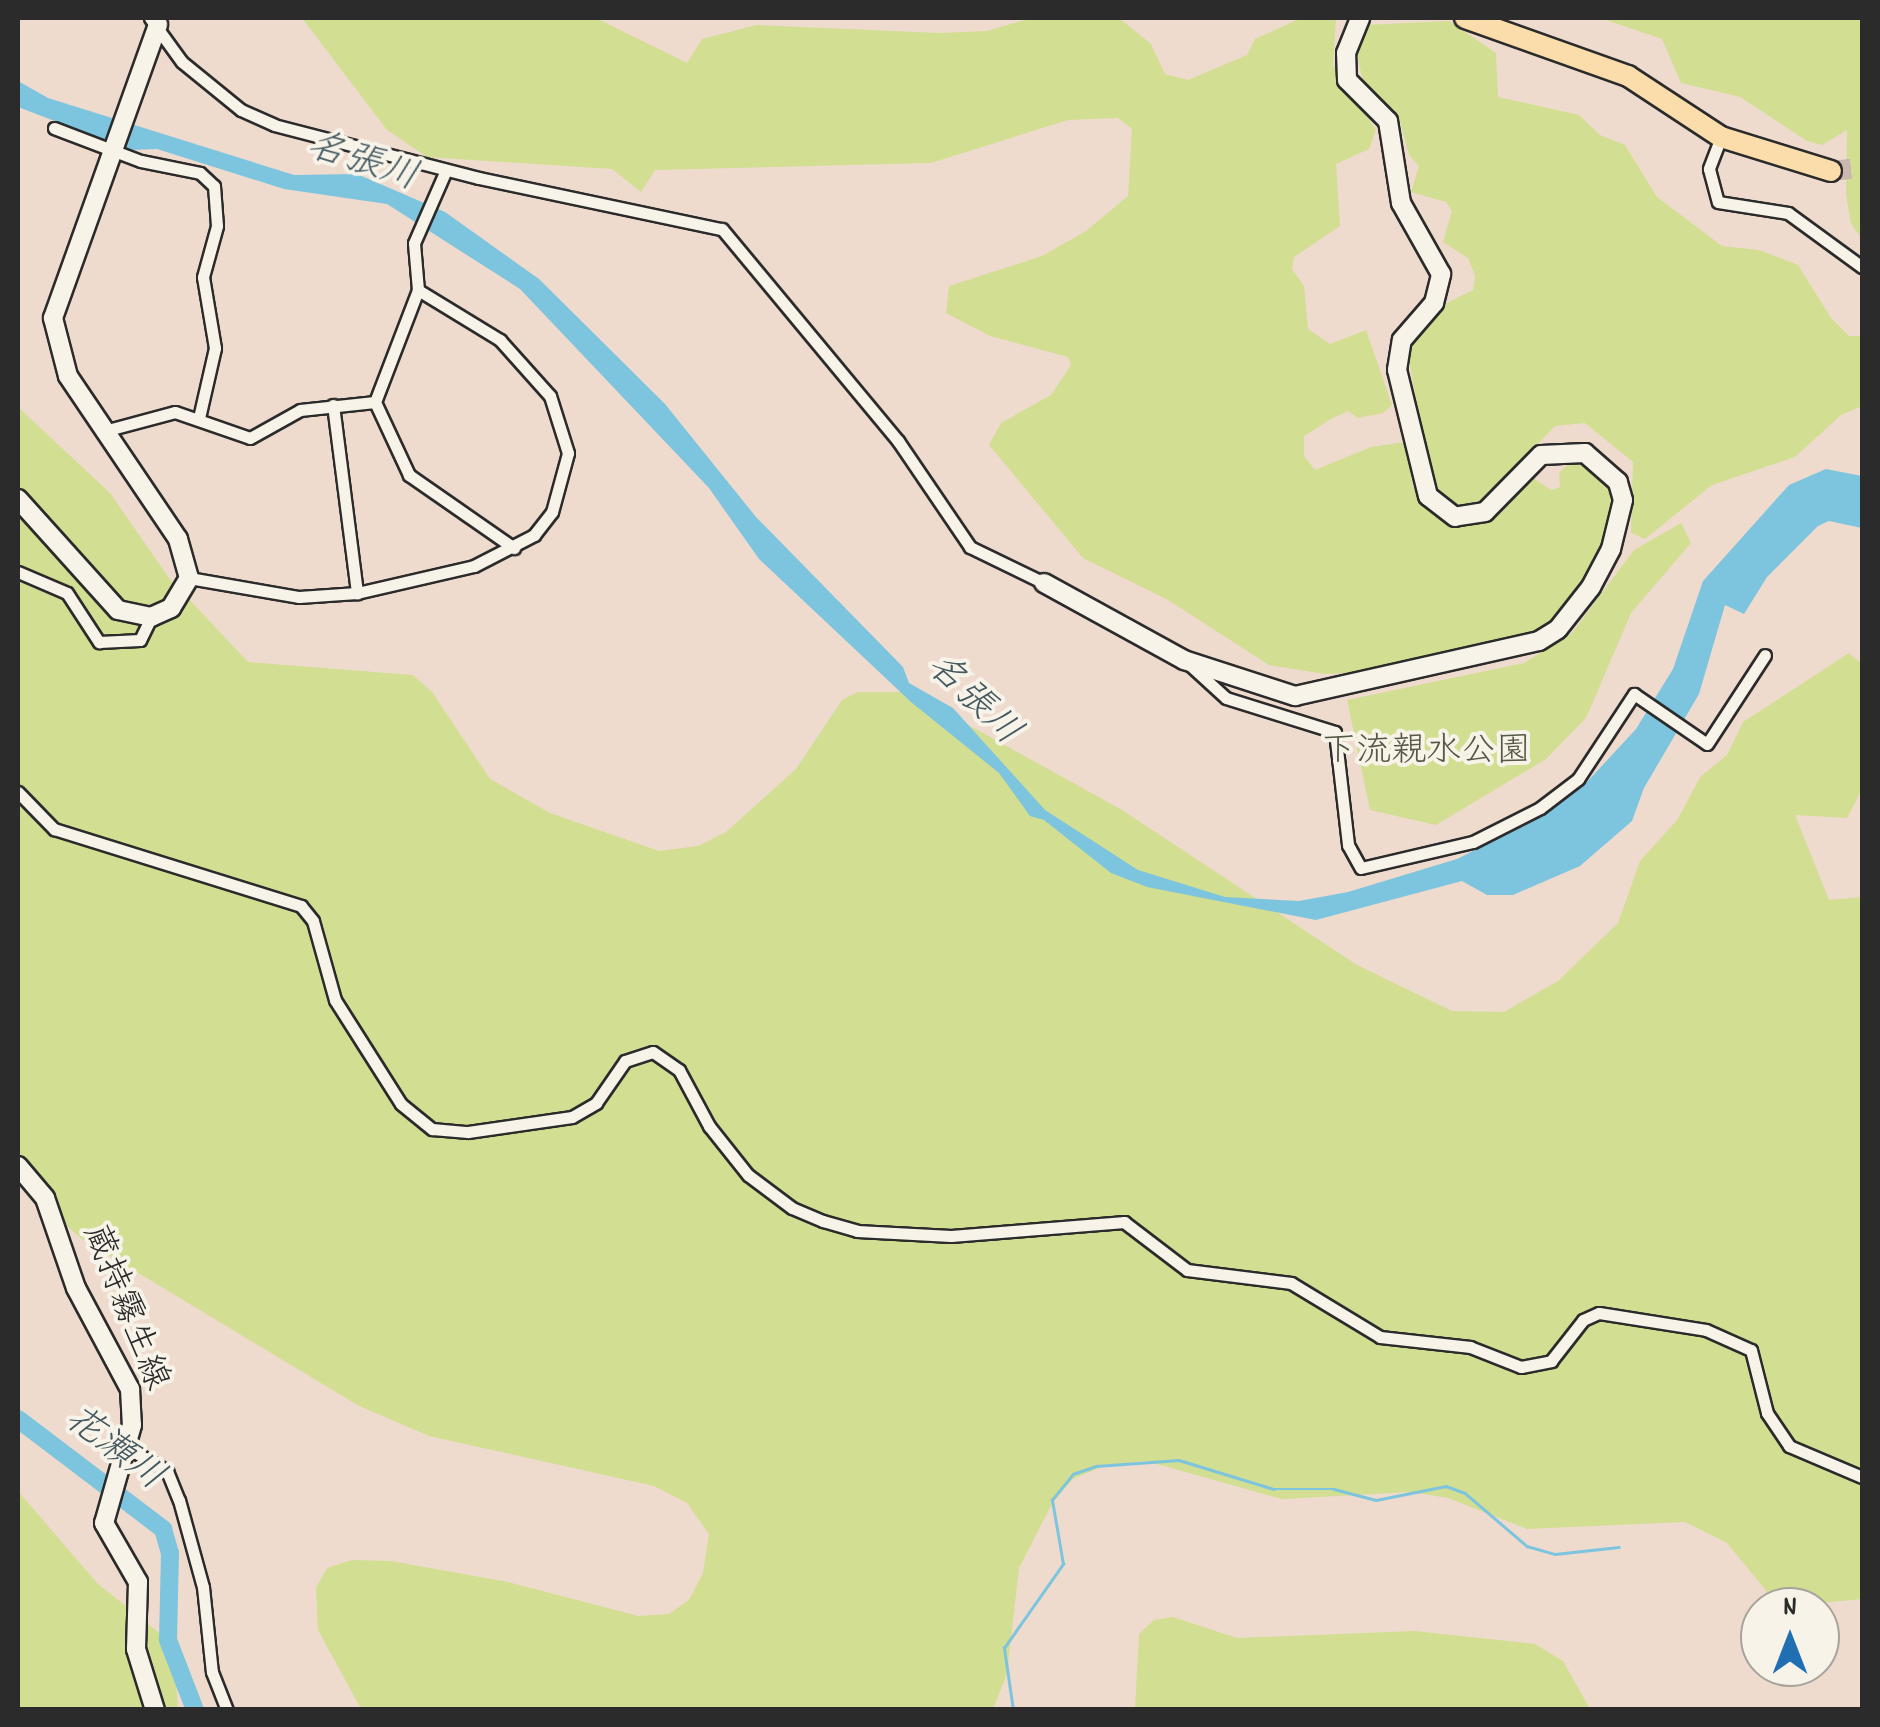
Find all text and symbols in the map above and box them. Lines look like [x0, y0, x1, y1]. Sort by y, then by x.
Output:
water label: 名張川 [301, 125, 423, 203]
water label: 名張川 [915, 645, 1029, 757]
park label: 下流親水公園 [1321, 732, 1531, 774]
street label: 蔵持霧生線 [72, 1219, 176, 1397]
water label: 花瀬川 [54, 1397, 172, 1503]
north arrow [1740, 1587, 1840, 1687]
text: N [1783, 1589, 1797, 1629]

